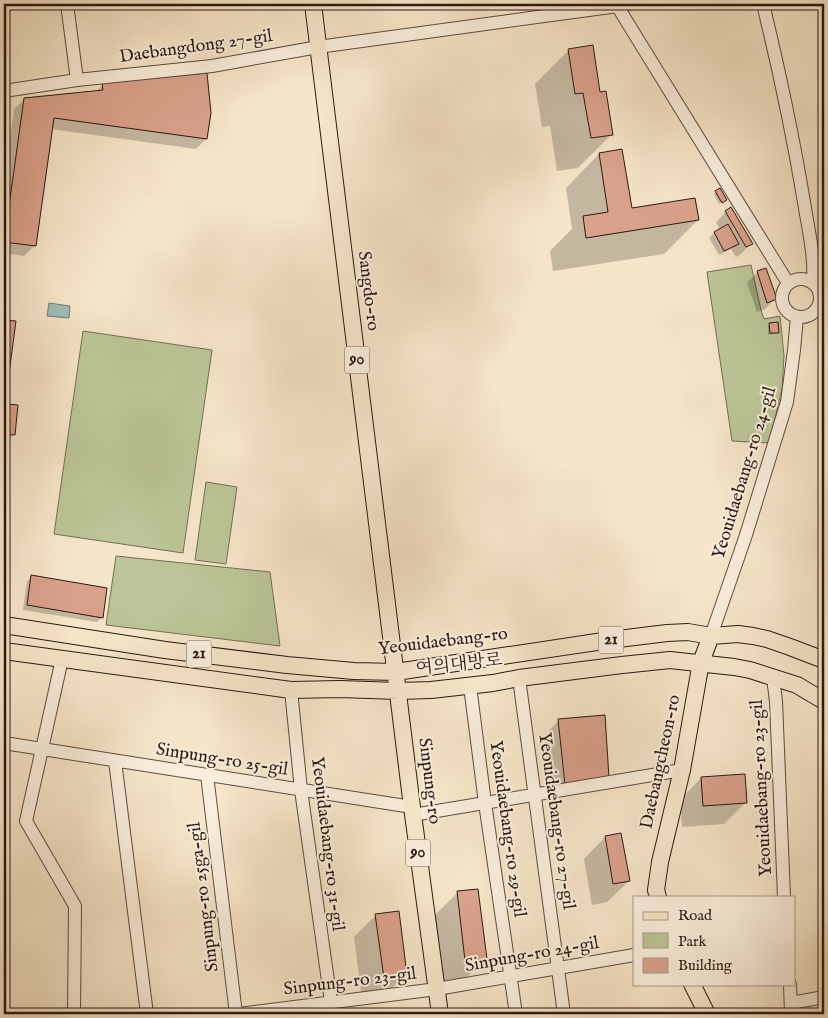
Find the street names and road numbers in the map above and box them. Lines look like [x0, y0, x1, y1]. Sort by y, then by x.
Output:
street label: Daebangdong 27-gil [118, 25, 274, 69]
street label: Sangdo-ro [352, 250, 384, 333]
road number: 90 [344, 346, 370, 374]
street label: Yeouidaebang-ro 24-gil [708, 384, 782, 562]
street label: Yeouidaebang-ro [377, 623, 509, 661]
road number: 21 [598, 626, 624, 654]
road number: 21 [186, 641, 212, 668]
street label: 여의대방로 [415, 649, 503, 681]
street label: Daebangcheon-ro [636, 692, 687, 831]
street label: Yeouidaebang-ro 23-gil [746, 699, 778, 877]
street label: Yeouidaebang-ro 27-gil [532, 731, 580, 911]
street label: Sinpung-ro [412, 737, 446, 826]
street label: Sinpung-ro 25-gil [154, 738, 290, 782]
street label: Yeouidaebang-ro 29-gil [483, 739, 531, 919]
street label: Yeouidaebang-ro 31-gil [305, 756, 349, 933]
street label: Sinpung-ro 25ga-gil [183, 821, 225, 973]
road number: 90 [406, 840, 430, 866]
street label: Sinpung-ro 24-gil [463, 932, 601, 978]
street label: Sinpung-ro 23-gil [282, 962, 418, 1002]

